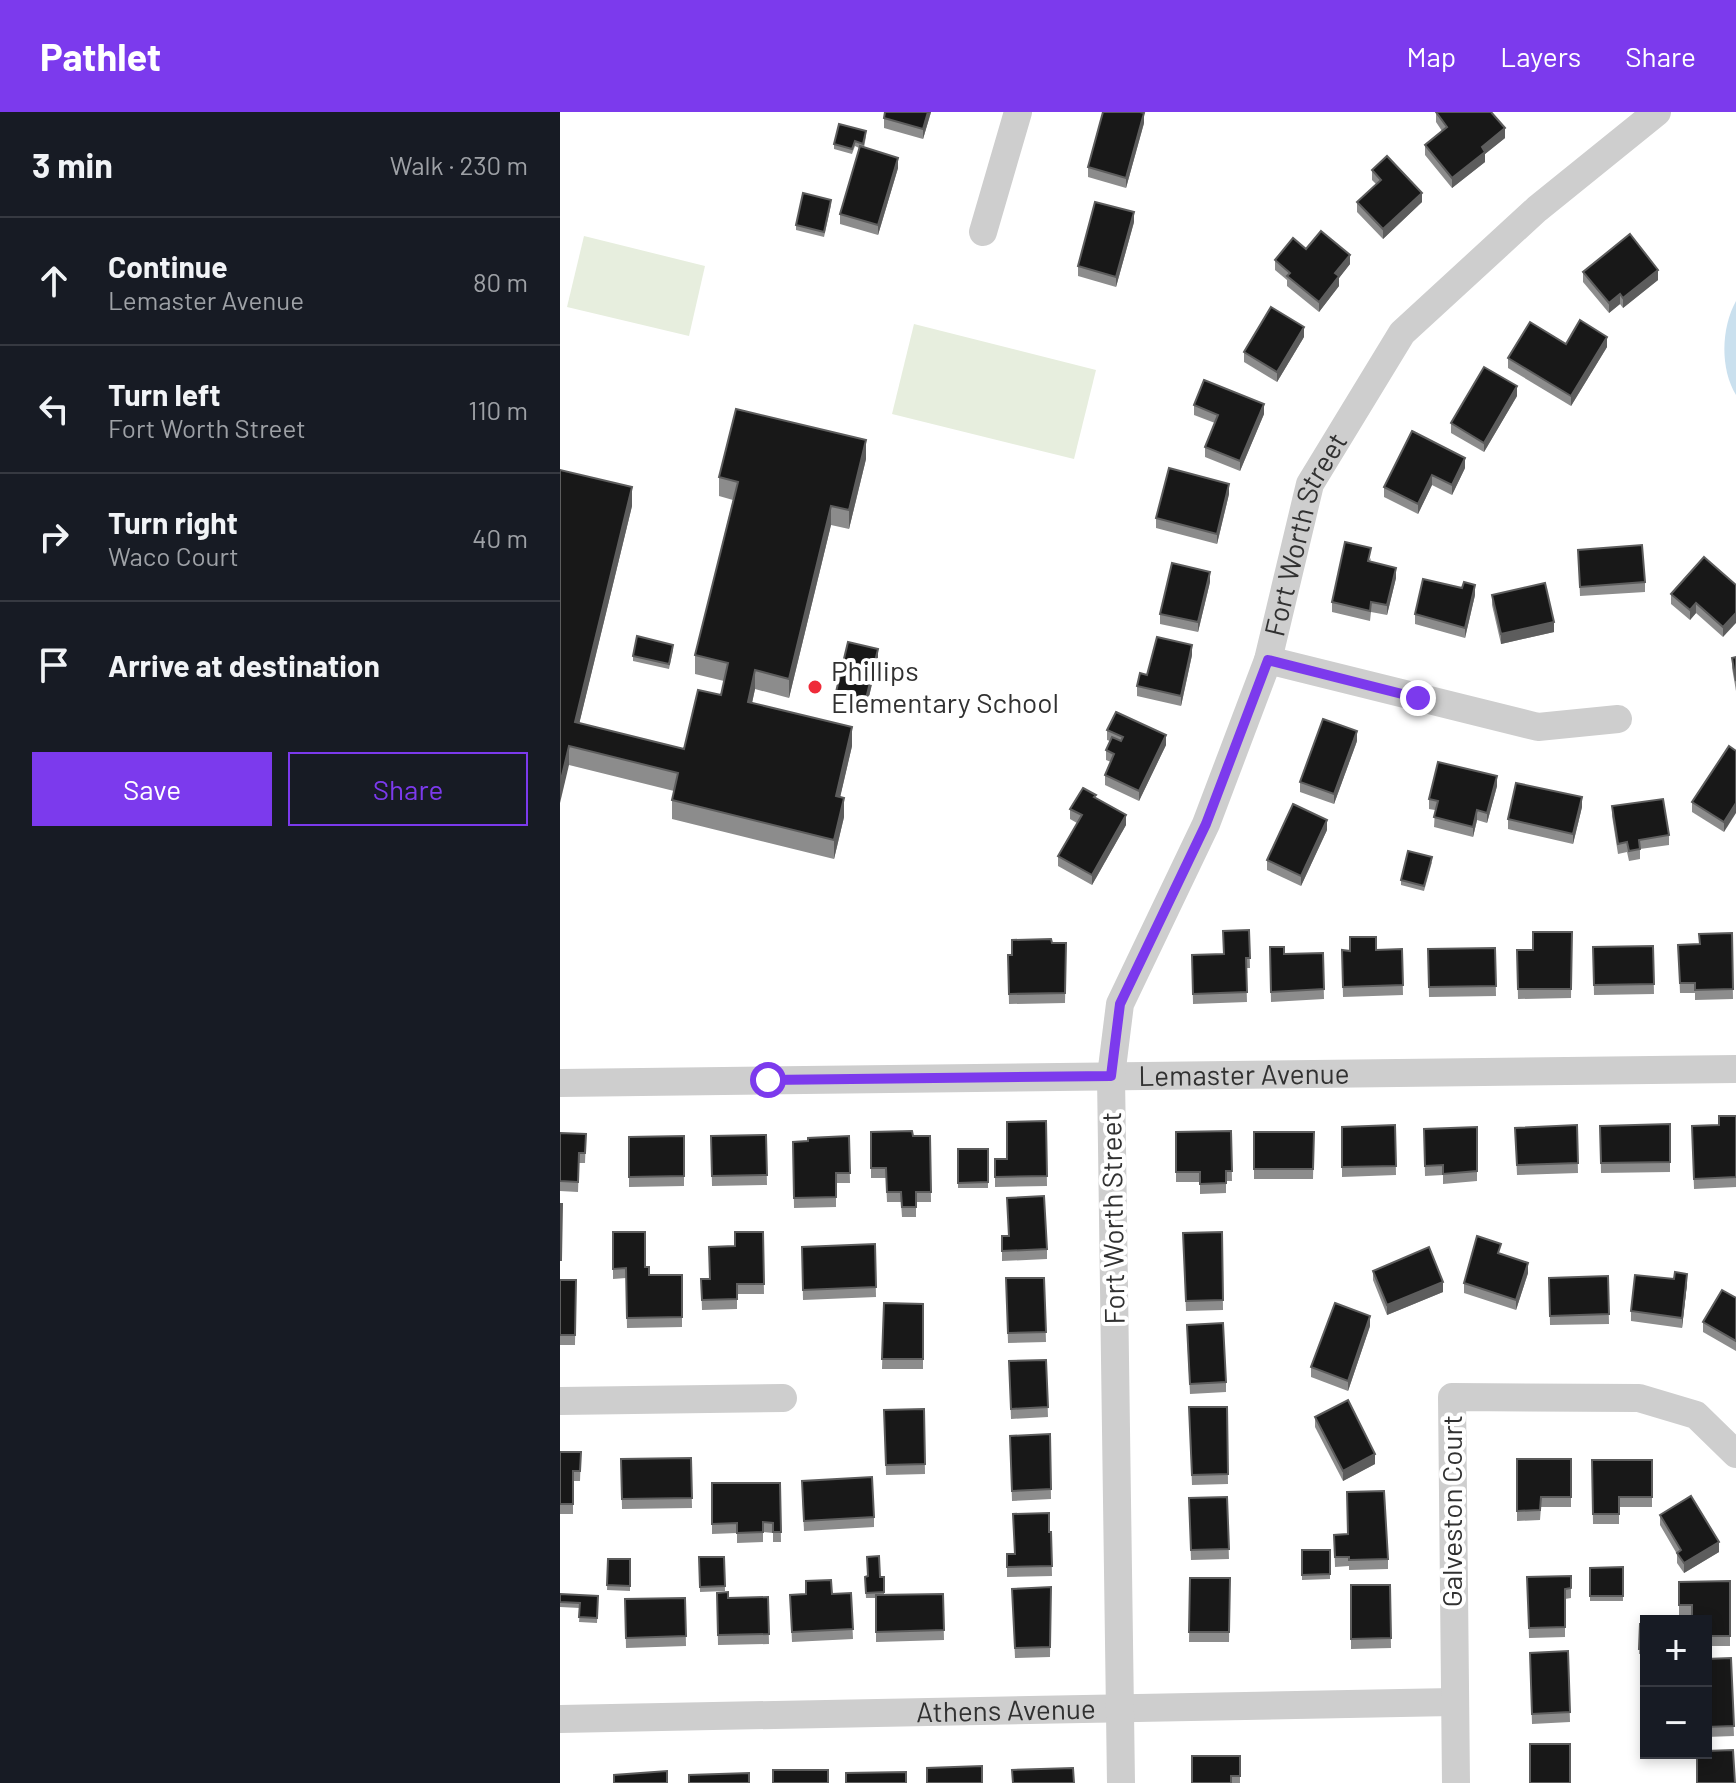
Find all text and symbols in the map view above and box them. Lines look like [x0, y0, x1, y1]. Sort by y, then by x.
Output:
text: Pathlet [40, 33, 161, 79]
text: Map [1406, 39, 1456, 73]
text: Layers [1500, 39, 1581, 73]
text: Share [1625, 39, 1696, 73]
text: 3 min [32, 144, 113, 185]
text: Walk · 230 m [390, 149, 528, 180]
text: Continue [108, 248, 228, 284]
icon: ahead [32, 259, 76, 303]
text: 80 m [473, 266, 528, 297]
text: Lemaster Avenue [108, 284, 304, 315]
text: Turn left [108, 376, 221, 412]
icon: left [32, 387, 76, 431]
text: 110 m [468, 394, 528, 425]
text: Fort Worth Street [108, 412, 306, 443]
street label: Fort Worth Street [1256, 426, 1353, 639]
text: Turn right [108, 504, 238, 540]
icon: right [32, 515, 76, 559]
text: 40 m [472, 522, 528, 553]
text: Waco Court [108, 540, 239, 571]
icon: arrive [32, 643, 76, 687]
text: Arrive at destination [108, 647, 380, 683]
place label: Phillips Elementary School [831, 653, 1059, 719]
marker: Phillips Elementary School [806, 678, 824, 696]
route end [1400, 680, 1436, 716]
button: Save [32, 752, 272, 826]
button: Share [288, 752, 528, 826]
street label: Lemaster Avenue [1138, 1056, 1350, 1092]
route start [750, 1062, 786, 1098]
street label: Fort Worth Street [1093, 1111, 1131, 1325]
street label: Galveston Court [1434, 1415, 1468, 1607]
map controls [1640, 1615, 1712, 1759]
button: + [1640, 1615, 1712, 1687]
button: − [1640, 1687, 1712, 1759]
street label: Athens Avenue [916, 1691, 1096, 1728]

